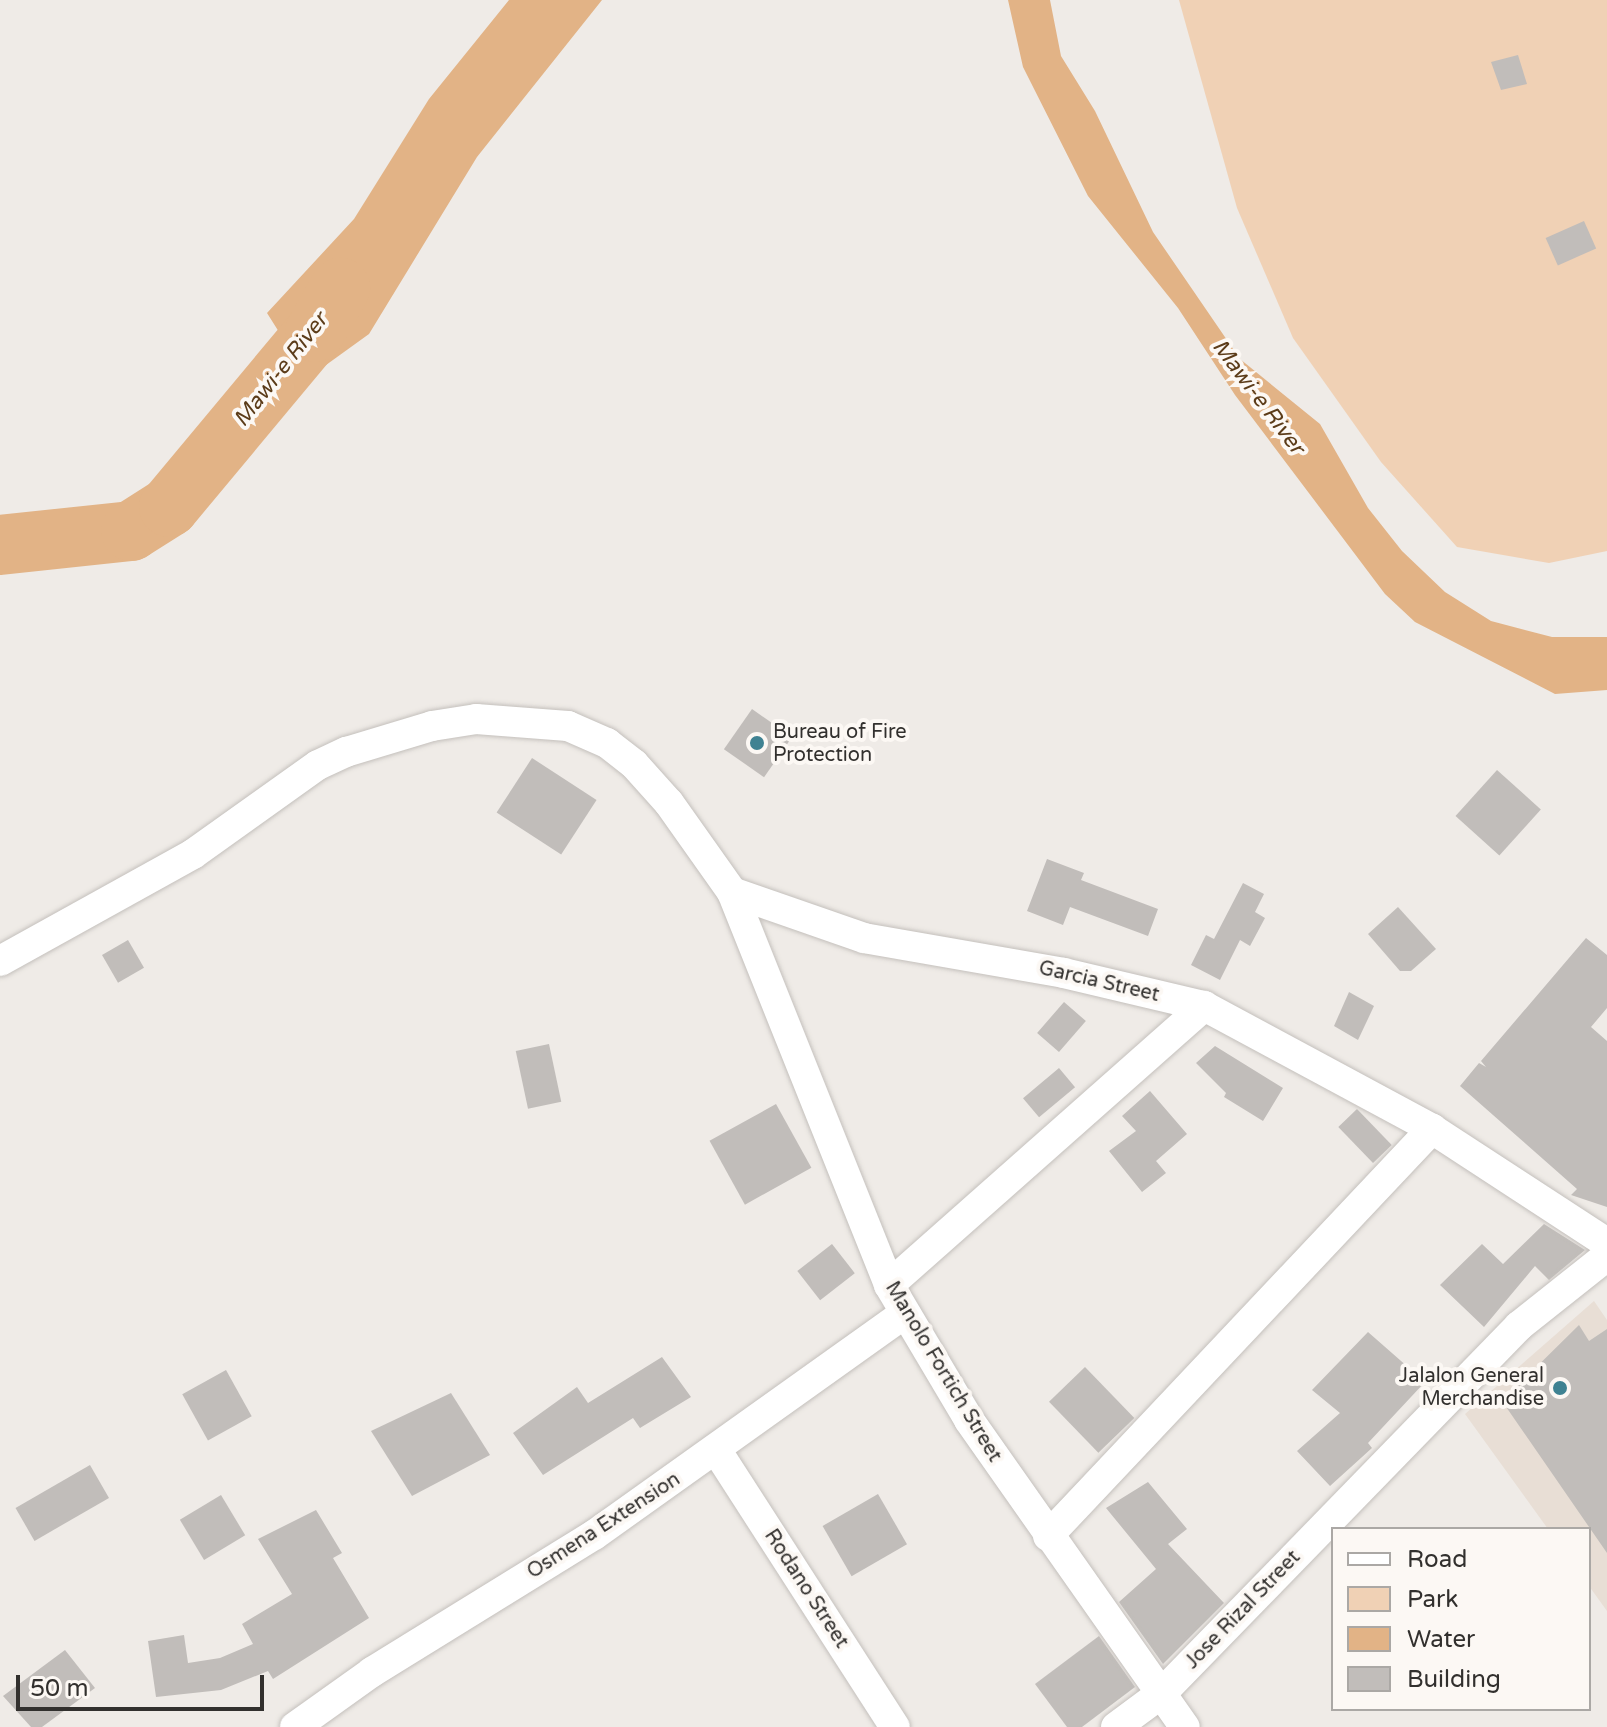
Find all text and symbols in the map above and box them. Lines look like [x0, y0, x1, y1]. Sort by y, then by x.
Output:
water label: Mawi-e River [228, 308, 334, 432]
water label: Mawi-e River [1206, 334, 1310, 460]
place label: Bureau of Fire Protection [773, 720, 907, 767]
marker: Bureau of Fire Protection [748, 734, 766, 752]
street label: Garcia Street [1036, 956, 1162, 1008]
street label: Manolo Fortich Street [880, 1277, 1006, 1467]
place label: Jalalon General Merchandise [1399, 1364, 1544, 1411]
marker: Jalalon General Merchandise [1551, 1379, 1569, 1397]
street label: Osmena Extension [523, 1468, 685, 1584]
street label: Rodano Street [759, 1525, 853, 1653]
legend [1331, 1527, 1591, 1711]
text: Road [1407, 1545, 1467, 1574]
street label: Jose Rizal Street [1180, 1546, 1306, 1674]
text: Park [1407, 1585, 1458, 1614]
text: Water [1407, 1625, 1475, 1654]
scale bar [20, 1659, 268, 1709]
text: Building [1407, 1665, 1501, 1694]
text: 50 m [30, 1674, 88, 1703]

